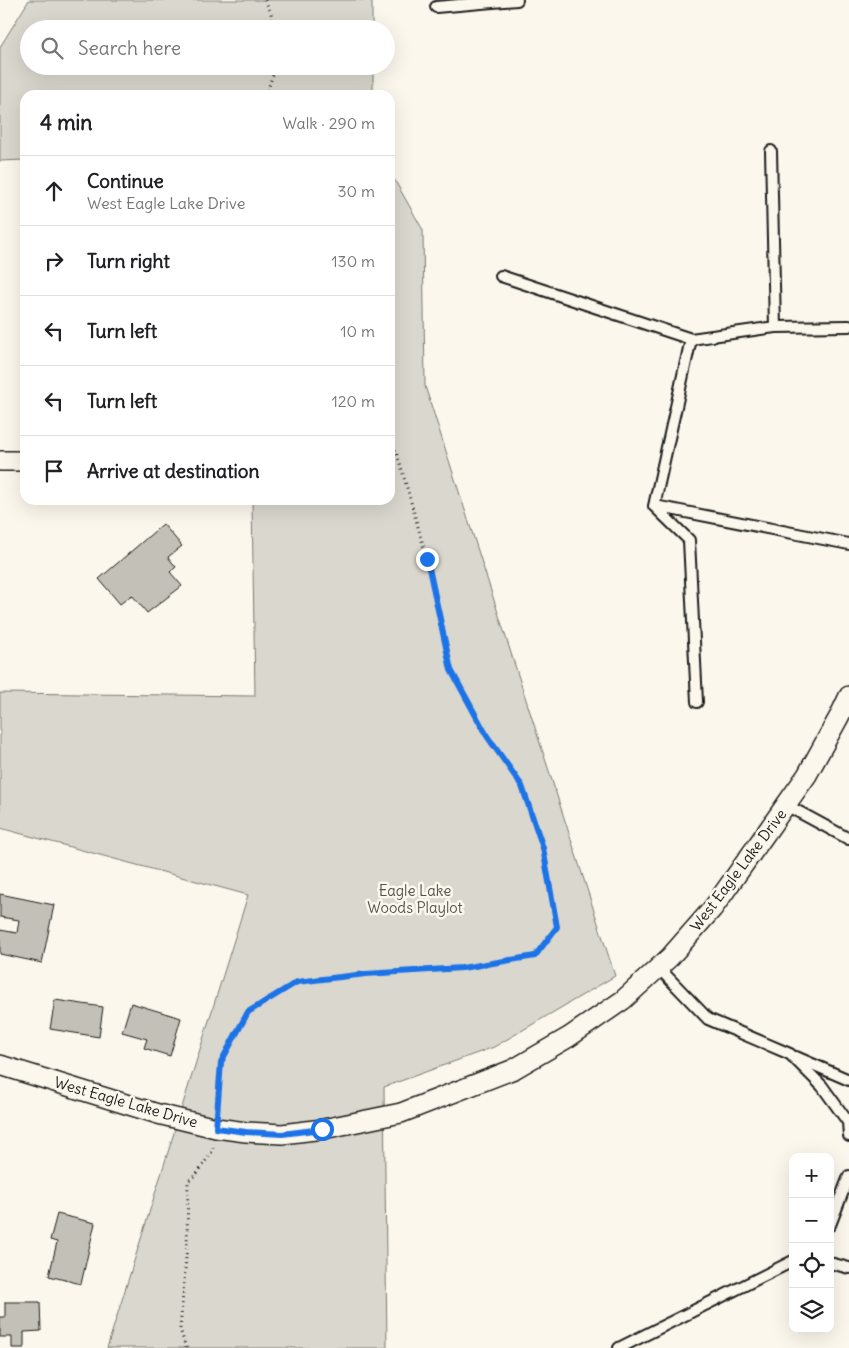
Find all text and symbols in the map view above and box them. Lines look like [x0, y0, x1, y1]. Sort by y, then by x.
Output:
search box [20, 20, 395, 75]
icon: search [38, 34, 66, 62]
text: Search here [78, 36, 181, 60]
text: 4 min [40, 109, 92, 136]
text: Walk · 290 m [283, 113, 375, 133]
text: Continue [87, 169, 164, 193]
icon: ahead [40, 177, 68, 205]
text: 30 m [338, 181, 375, 201]
text: West Eagle Lake Drive [87, 193, 245, 213]
icon: right [40, 247, 68, 275]
text: Turn right [87, 249, 170, 273]
text: 130 m [331, 251, 375, 271]
icon: left [40, 317, 68, 345]
text: Turn left [87, 319, 157, 343]
text: 10 m [340, 321, 375, 341]
icon: left [40, 387, 68, 415]
text: Turn left [87, 389, 157, 413]
text: 120 m [332, 391, 375, 411]
icon: arrive [40, 457, 68, 485]
text: Arrive at destination [87, 459, 260, 483]
route end [416, 548, 439, 571]
street label: West Eagle Lake Drive [686, 805, 790, 935]
park label: Eagle Lake Woods Playlot [367, 881, 463, 917]
street label: West Eagle Lake Drive [52, 1072, 200, 1132]
route start [311, 1118, 334, 1141]
map controls [789, 1153, 834, 1333]
button: + [789, 1153, 834, 1198]
button: − [789, 1198, 834, 1243]
button: locate [789, 1243, 834, 1288]
button: layers [789, 1288, 834, 1333]

